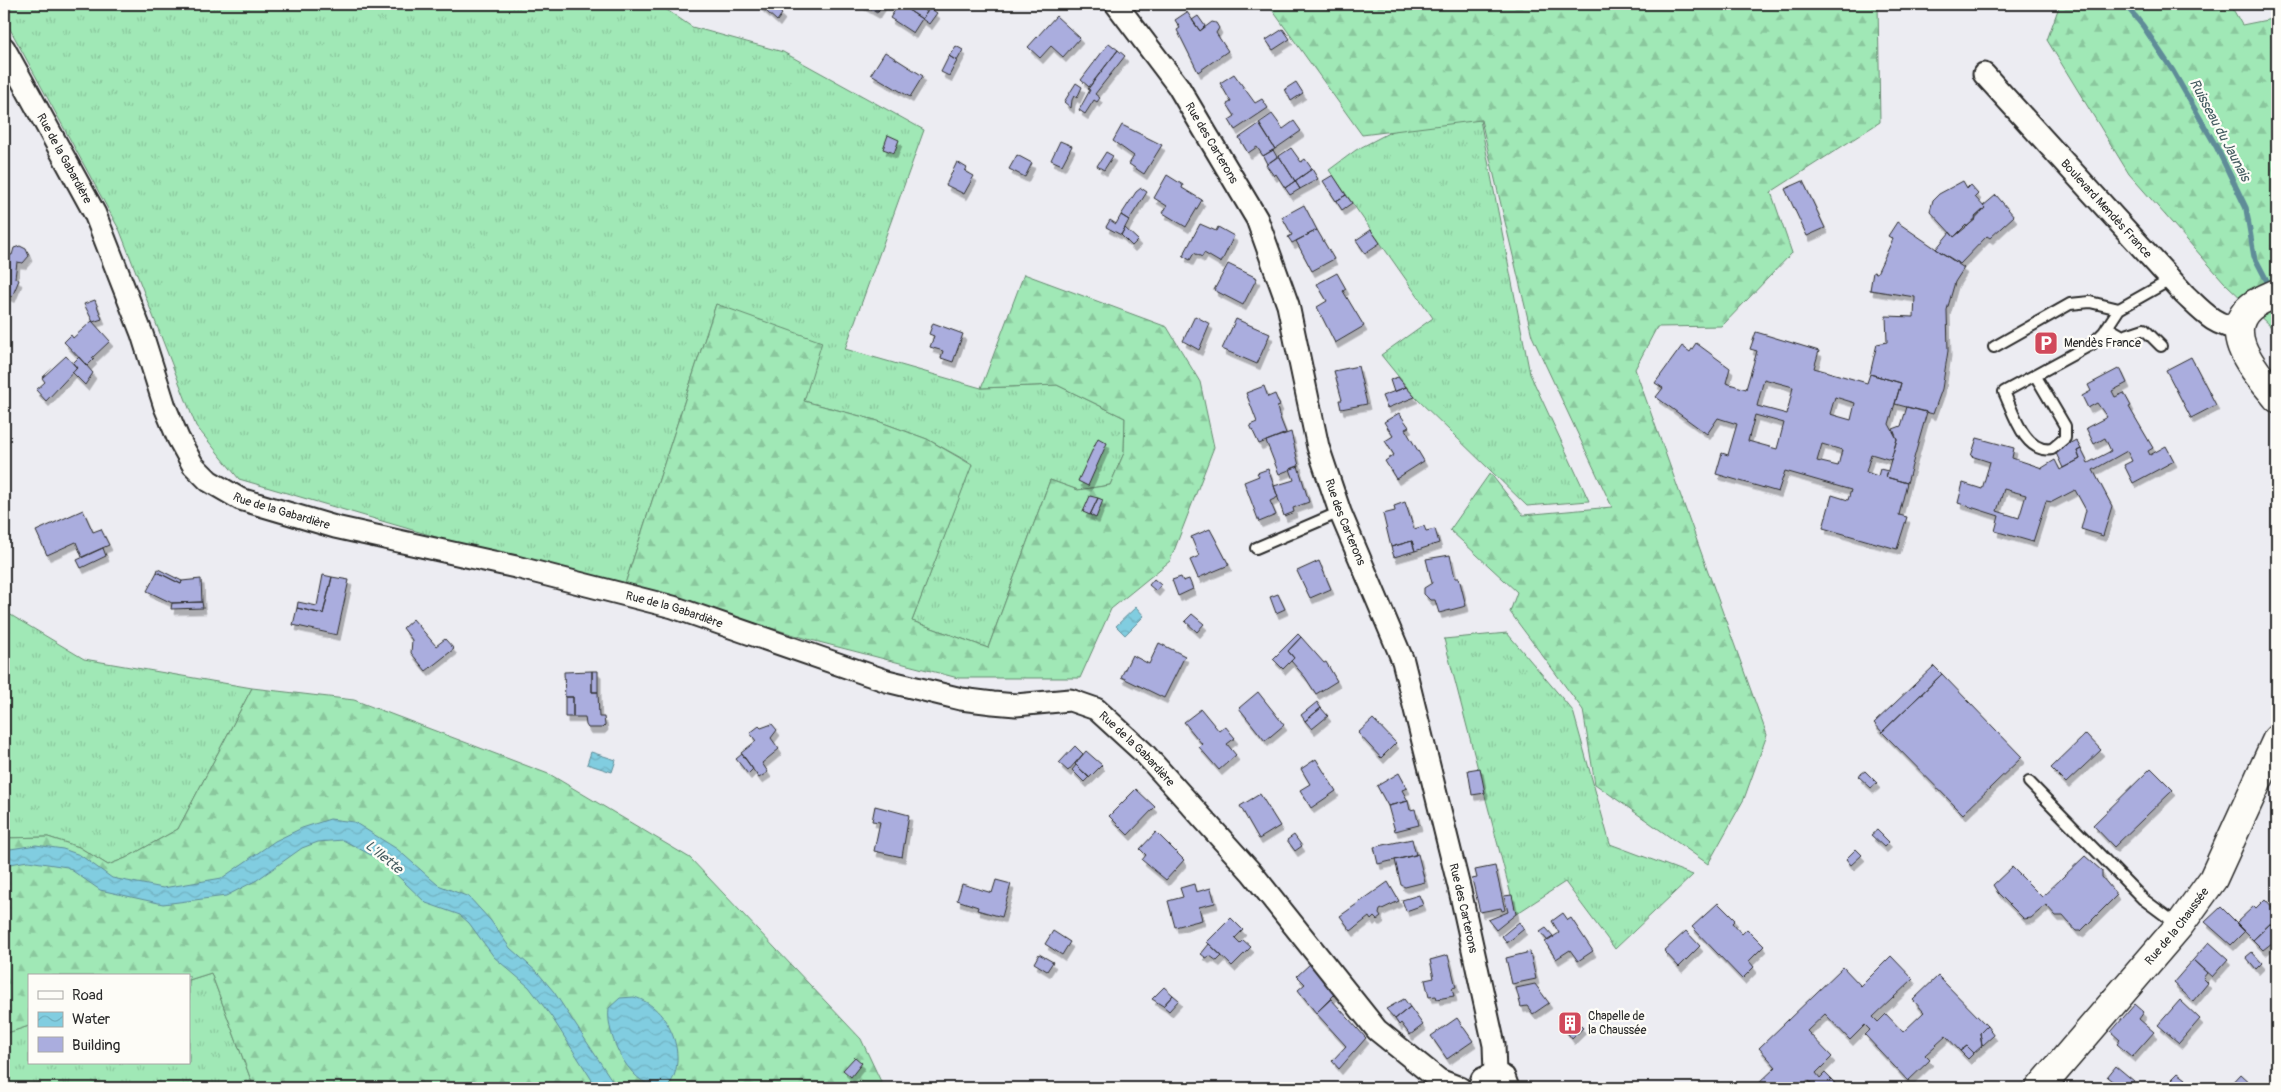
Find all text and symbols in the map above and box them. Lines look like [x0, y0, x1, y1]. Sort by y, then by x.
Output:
water label: Ruisseau du Jaunais [2186, 76, 2255, 186]
street label: Rue des Carterons [1182, 100, 1242, 187]
street label: Rue de la Gabardière [34, 111, 95, 206]
street label: Boulevard Mendès France [2058, 156, 2155, 261]
parking icon: Mendès France [2033, 330, 2059, 356]
place label: Mendès France [2064, 336, 2141, 351]
street label: Rue des Carterons [1322, 477, 1369, 568]
street label: Rue de la Gabardière [230, 489, 332, 533]
street label: Rue de la Gabardière [624, 588, 725, 631]
street label: Rue de la Gabardière [1096, 708, 1178, 790]
water label: L'Ilette [362, 837, 408, 878]
street label: Rue des Carterons [1446, 862, 1481, 955]
street label: Rue de la Chaussée [2142, 884, 2212, 968]
legend [28, 974, 190, 1064]
text: Road [72, 986, 103, 1005]
place label: Chapelle de la Chaussée [1588, 1009, 1647, 1038]
text: Water [72, 1010, 111, 1029]
building icon: Chapelle de la Chaussée [1557, 1010, 1583, 1036]
text: Building [72, 1036, 120, 1055]

